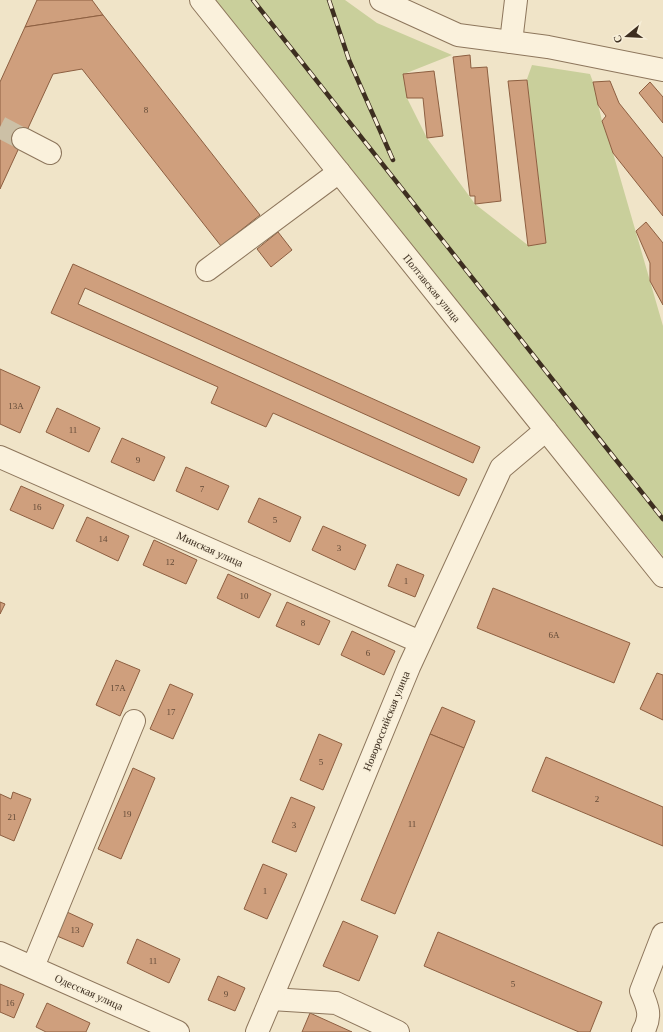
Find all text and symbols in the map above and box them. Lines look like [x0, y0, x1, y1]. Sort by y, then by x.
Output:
north arrow [607, 16, 647, 56]
text: С [611, 33, 624, 45]
house number: 8 [144, 105, 149, 115]
street label: Полтавская улица [401, 252, 463, 324]
house number: 13А [8, 401, 24, 411]
house number: 11 [69, 425, 77, 435]
house number: 9 [136, 455, 141, 465]
house number: 7 [200, 484, 205, 494]
house number: 16 [33, 502, 42, 512]
house number: 5 [273, 515, 278, 525]
street label: Минская улица [175, 529, 245, 569]
house number: 14 [99, 534, 108, 544]
house number: 3 [337, 543, 342, 553]
house number: 12 [166, 557, 175, 567]
house number: 1 [404, 576, 408, 586]
house number: 10 [240, 591, 249, 601]
house number: 8 [301, 618, 306, 628]
house number: 6А [549, 630, 560, 640]
house number: 6 [366, 648, 371, 658]
street label: Новороссийская улица [360, 669, 412, 773]
house number: 17А [110, 683, 126, 693]
house number: 17 [167, 707, 176, 717]
house number: 5 [319, 757, 324, 767]
house number: 2 [595, 794, 599, 804]
house number: 19 [123, 809, 132, 819]
house number: 21 [8, 812, 17, 822]
house number: 11 [408, 819, 416, 829]
house number: 3 [292, 820, 297, 830]
house number: 1 [263, 886, 267, 896]
house number: 13 [71, 925, 80, 935]
house number: 11 [149, 956, 157, 966]
street label: Одесская улица [53, 972, 125, 1012]
house number: 5 [511, 979, 516, 989]
house number: 9 [224, 989, 229, 999]
house number: 16 [6, 998, 15, 1008]

